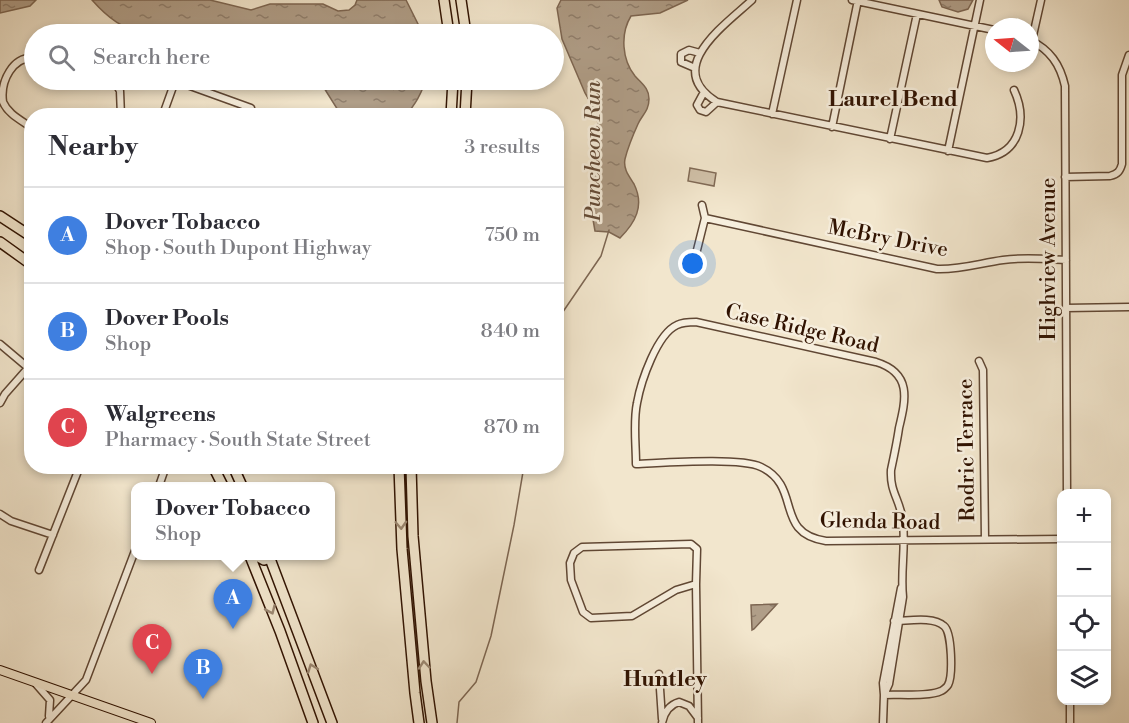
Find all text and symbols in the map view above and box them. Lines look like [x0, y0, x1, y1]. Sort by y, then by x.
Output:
north arrow [985, 18, 1039, 72]
search box [24, 24, 564, 90]
icon: search [45, 41, 78, 74]
text: Search here [93, 44, 210, 71]
water label: Puncheon Run [580, 80, 607, 222]
district label: Laurel Bend [828, 86, 958, 113]
text: Nearby [48, 131, 138, 163]
text: 3 results [464, 135, 540, 160]
street label: Highview Avenue [1036, 178, 1062, 340]
text: Dover Tobacco [105, 209, 261, 236]
street label: McBry Drive [826, 215, 950, 263]
text: A [60, 223, 75, 248]
text: 750 m [484, 223, 540, 248]
text: Shop · South Dupont Highway [105, 236, 371, 261]
your location [678, 249, 707, 278]
street label: Case Ridge Road [723, 299, 881, 359]
text: Dover Pools [105, 305, 229, 332]
text: B [60, 319, 75, 344]
text: 840 m [481, 319, 540, 344]
text: Shop [105, 332, 151, 357]
street label: Rodric Terrace [953, 378, 981, 522]
text: Walgreens [105, 401, 216, 428]
text: C [60, 415, 75, 440]
text: 870 m [483, 415, 540, 440]
text: Pharmacy · South State Street [105, 428, 371, 453]
popup [131, 482, 335, 560]
map controls [1057, 489, 1111, 705]
button: + [1057, 489, 1111, 543]
text: Dover Tobacco [155, 495, 311, 522]
street label: Glenda Road [820, 508, 940, 536]
one-way arrow [394, 520, 407, 529]
text: Shop [155, 522, 201, 547]
button: − [1057, 543, 1111, 597]
pin: A [214, 580, 252, 629]
button: locate [1057, 597, 1111, 651]
one-way arrow [264, 604, 276, 615]
pin: C [132, 624, 172, 674]
pin: B [184, 650, 222, 699]
button: layers [1057, 651, 1111, 705]
one-way arrow [418, 661, 431, 670]
one-way arrow [306, 664, 319, 674]
district label: Huntley [623, 666, 708, 693]

